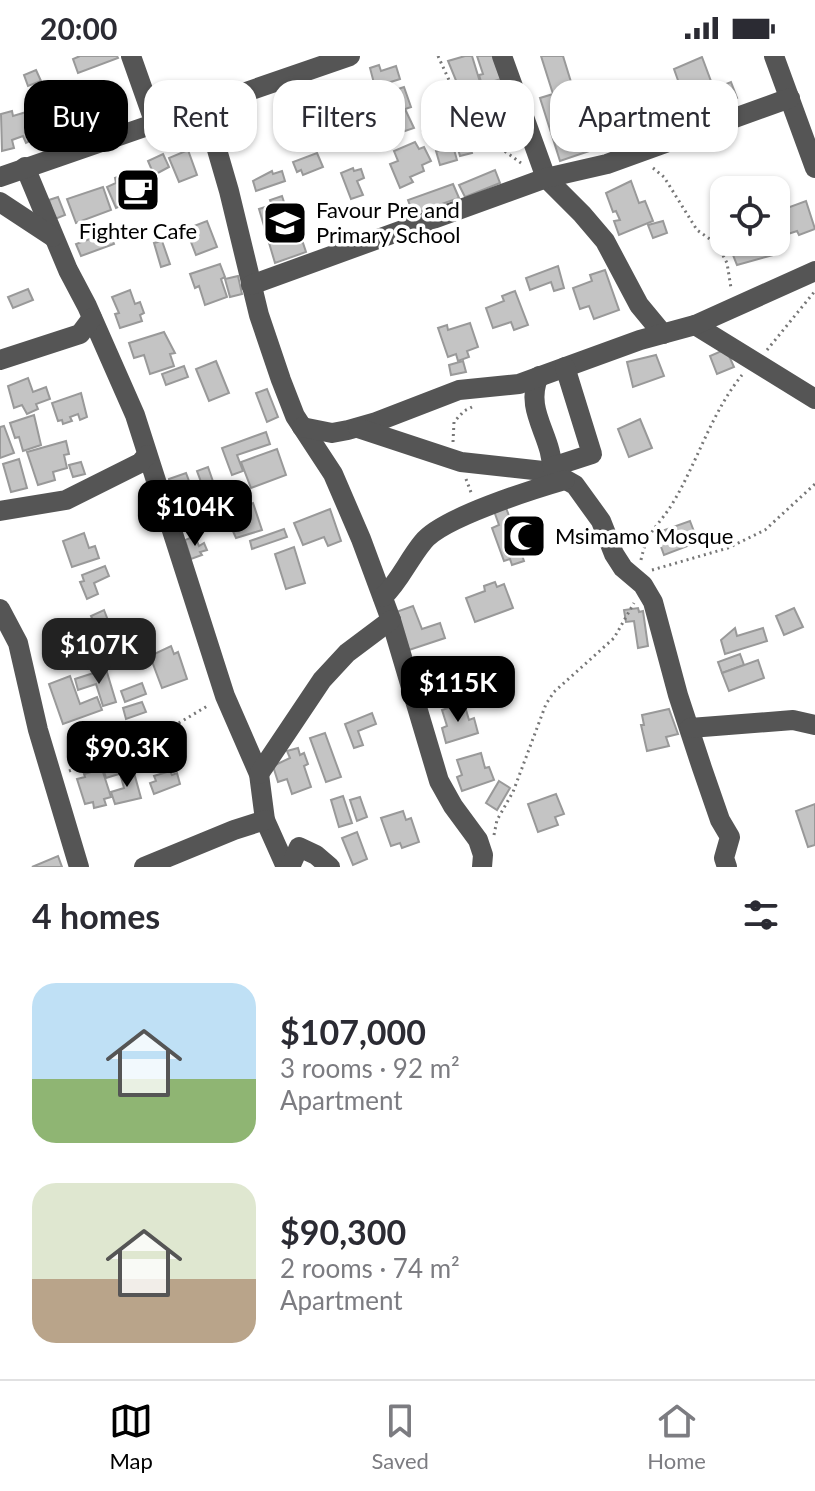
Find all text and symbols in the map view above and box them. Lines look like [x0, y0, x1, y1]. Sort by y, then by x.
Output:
text: 20:00 [40, 10, 117, 46]
chip: Buy [24, 80, 128, 152]
chip: Rent [144, 80, 257, 152]
chip: Filters [273, 80, 405, 152]
chip: New [421, 80, 534, 152]
chip: Apartment [550, 80, 738, 152]
cafe icon: Fighter Cafe [114, 166, 162, 214]
map controls [710, 176, 790, 256]
button: locate [710, 176, 790, 256]
place label: Favour Pre and Primary School [316, 196, 461, 248]
school or university icon: Favour Pre and Primary School [261, 199, 309, 247]
place label: Fighter Cafe [79, 217, 197, 244]
pin: $104K [139, 480, 251, 548]
text: $104K [156, 490, 234, 522]
mosque icon: Msimamo Mosque [500, 512, 548, 560]
place label: Msimamo Mosque [555, 522, 733, 549]
pin: $107K [43, 618, 155, 686]
text: $107K [60, 628, 138, 660]
pin: $115K [402, 656, 514, 724]
text: $115K [419, 666, 497, 698]
pin: $90.3K [62, 721, 192, 789]
text: $90.3K [85, 731, 169, 763]
icon: filters [739, 893, 783, 937]
text: 4 homes [32, 895, 160, 936]
text: $107,000 [280, 1011, 426, 1052]
icon: home [96, 1015, 192, 1111]
text: 3 rooms · 92 m² [280, 1052, 460, 1084]
text: Apartment [280, 1084, 403, 1116]
text: $90,300 [280, 1211, 406, 1252]
icon: home [96, 1215, 192, 1311]
text: 2 rooms · 74 m² [280, 1252, 460, 1284]
text: Apartment [280, 1284, 403, 1316]
tab: Map [109, 1399, 153, 1474]
tab: Saved [371, 1399, 429, 1474]
tab: Home [647, 1399, 706, 1474]

